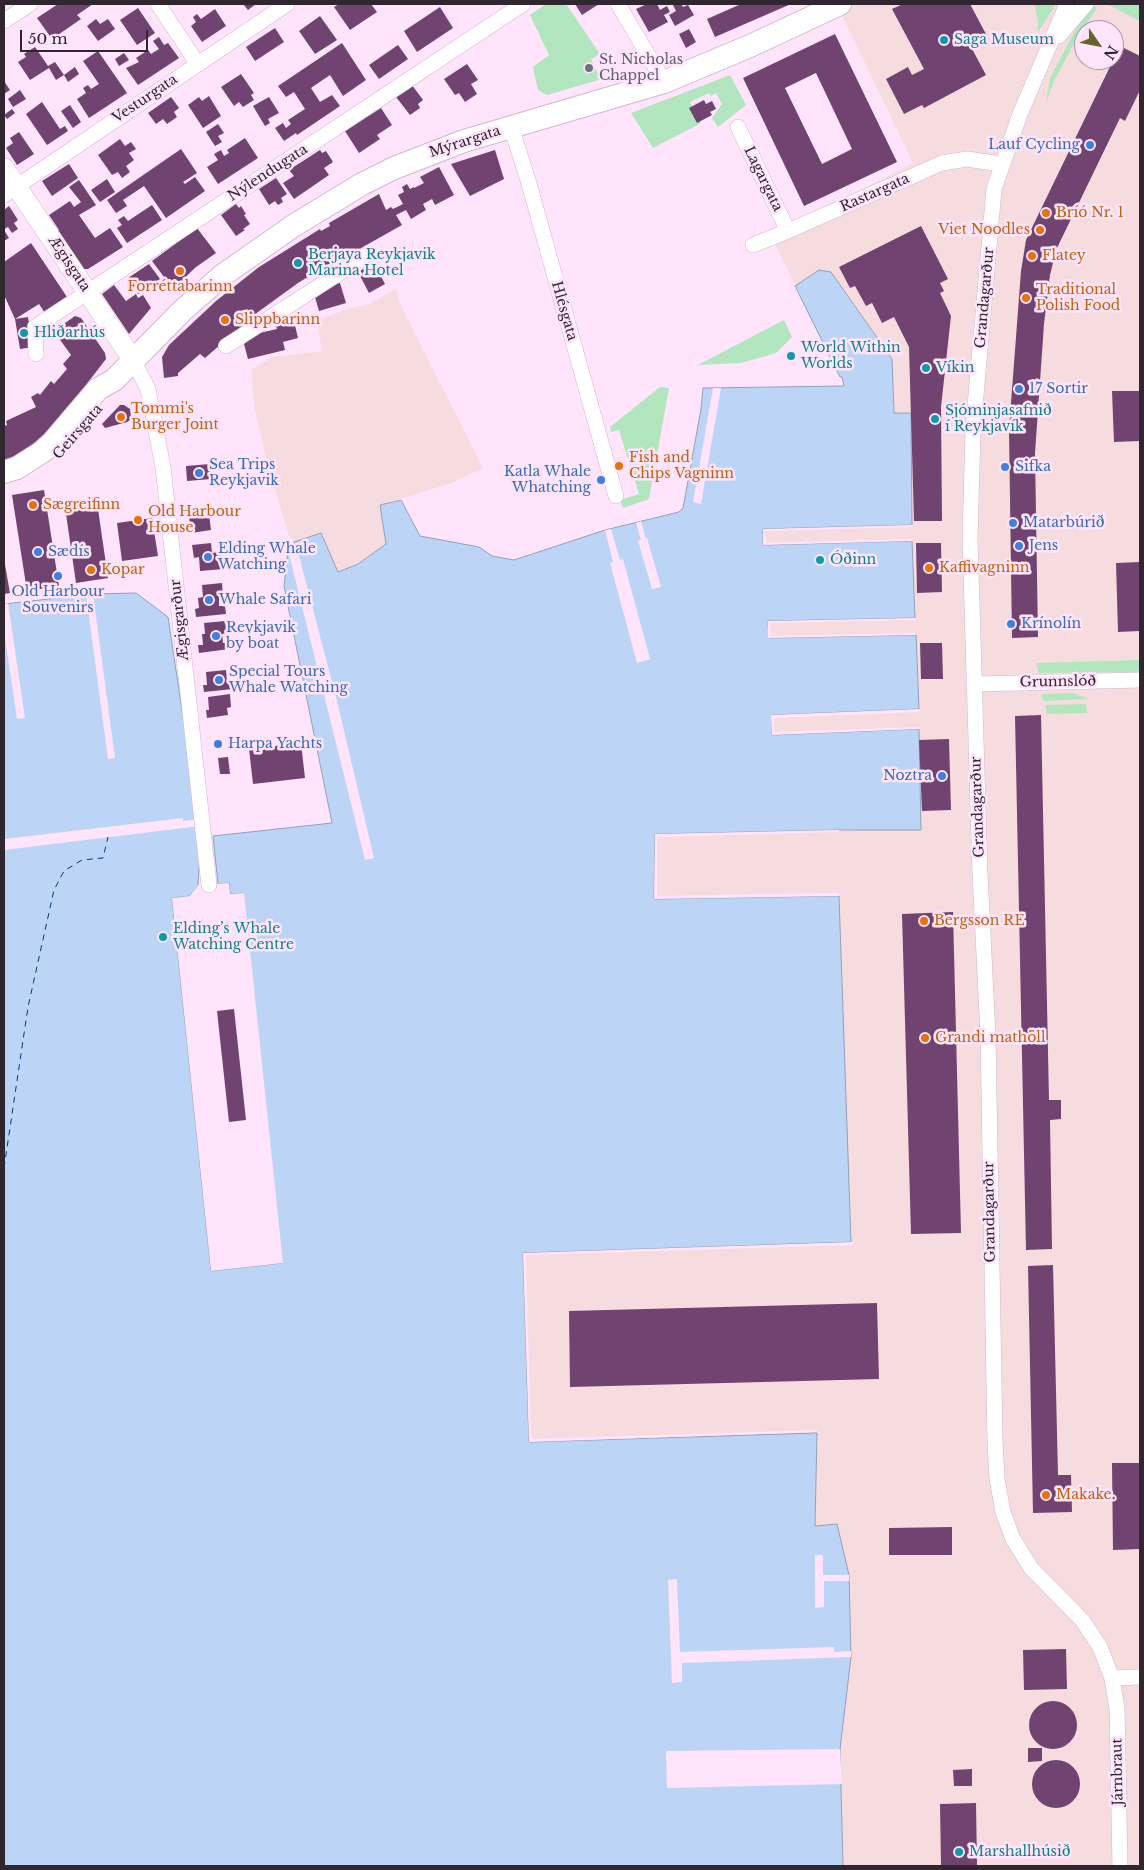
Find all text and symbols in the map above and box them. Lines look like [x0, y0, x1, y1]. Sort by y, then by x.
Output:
scale bar [22, 20, 150, 52]
north arrow [1074, 20, 1124, 70]
text: 50 m [28, 29, 68, 48]
place label: Saga Museum [954, 32, 1054, 48]
marker: Saga Museum [938, 34, 950, 46]
text: N [1100, 42, 1122, 63]
place label: St. Nicholas Chappel [599, 52, 683, 84]
marker: St. Nicholas Chappel [583, 62, 595, 74]
street label: Vesturgata [109, 71, 181, 127]
street label: Mýrargata [427, 123, 503, 161]
place label: Lauf Cycling [988, 137, 1080, 153]
marker: Lauf Cycling [1084, 139, 1096, 151]
street label: Nýlendugata [225, 141, 311, 205]
street label: Lagargata [740, 144, 786, 214]
street label: Rastargata [838, 170, 912, 216]
place label: Bríó Nr. 1 [1056, 205, 1124, 221]
marker: Bríó Nr. 1 [1040, 207, 1052, 219]
place label: Viet Noodles [938, 222, 1030, 238]
marker: Viet Noodles [1034, 224, 1046, 236]
street label: Ægisgata [44, 233, 94, 295]
place label: Berjaya Reykjavik Marina Hotel [308, 247, 436, 280]
street label: Grandagarður [972, 247, 998, 349]
place label: Flatey [1042, 248, 1086, 264]
marker: Flatey [1026, 250, 1038, 262]
marker: Berjaya Reykjavik Marina Hotel [292, 257, 304, 269]
marker: Forréttabarinn [174, 265, 186, 277]
place label: Forréttabarinn [127, 279, 233, 295]
street label: Hlésgata [548, 279, 580, 343]
place label: Traditional Polish Food [1036, 282, 1120, 314]
marker: Traditional Polish Food [1020, 292, 1032, 304]
place label: Slippbarinn [235, 312, 320, 328]
marker: Slippbarinn [219, 314, 231, 326]
place label: Hliðarhús [34, 325, 105, 341]
marker: Hliðarhús [18, 327, 30, 339]
place label: World Within Worlds [801, 340, 901, 372]
marker: World Within Worlds [785, 350, 797, 362]
place label: Víkin [936, 360, 974, 376]
marker: Víkin [920, 362, 932, 374]
place label: 17 Sortir [1029, 381, 1088, 397]
marker: 17 Sortir [1013, 383, 1025, 395]
street label: Geirsgata [50, 401, 106, 463]
place label: Tommi's Burger Joint [131, 401, 219, 434]
place label: Sjóminjasafnið í Reykjavík [945, 403, 1052, 436]
marker: Tommi's Burger Joint [115, 411, 127, 423]
marker: Sjóminjasafnið í Reykjavík [929, 413, 941, 425]
place label: Fish and Chips Vagninn [629, 450, 734, 482]
place label: Sea Trips Reykjavik [209, 457, 279, 490]
place label: Sifka [1015, 459, 1051, 475]
marker: Fish and Chips Vagninn [613, 460, 625, 472]
marker: Sifka [999, 461, 1011, 473]
place label: Katla Whale Whatching [504, 464, 591, 497]
marker: Sea Trips Reykjavik [193, 467, 205, 479]
marker: Katla Whale Whatching [595, 474, 607, 486]
place label: Sægreifinn [43, 497, 120, 513]
marker: Sægreifinn [27, 499, 39, 511]
place label: Old Harbour House [148, 504, 241, 536]
marker: Old Harbour House [132, 514, 144, 526]
place label: Matarbúrið [1023, 515, 1105, 531]
marker: Matarbúrið [1007, 517, 1019, 529]
place label: Jens [1029, 538, 1058, 554]
marker: Jens [1013, 540, 1025, 552]
place label: Elding Whale Watching [218, 541, 316, 574]
place label: Sædís [48, 544, 90, 560]
marker: Sædís [32, 546, 44, 558]
marker: Elding Whale Watching [202, 551, 214, 563]
place label: Óðinn [830, 552, 876, 568]
marker: Óðinn [814, 554, 826, 566]
place label: Kaffivagninn [939, 560, 1029, 576]
place label: Kopar [101, 562, 145, 578]
marker: Kaffivagninn [923, 562, 935, 574]
marker: Kopar [85, 564, 97, 576]
marker: Old Harbour Souvenirs [52, 570, 64, 582]
street label: Ægisgarður [167, 578, 193, 662]
place label: Old Harbour Souvenirs [12, 584, 104, 616]
place label: Whale Safari [219, 592, 311, 608]
marker: Whale Safari [203, 594, 215, 606]
place label: Krínolín [1021, 616, 1081, 632]
marker: Krínolín [1005, 618, 1017, 630]
place label: Reykjavik by boat [226, 620, 296, 652]
marker: Reykjavik by boat [210, 630, 222, 642]
place label: Special Tours Whale Watching [229, 664, 348, 696]
street label: Grunnslóð [1020, 673, 1096, 691]
marker: Special Tours Whale Watching [213, 674, 225, 686]
place label: Harpa Yachts [228, 736, 322, 752]
marker: Harpa Yachts [212, 738, 224, 750]
street label: Grandagarður [968, 756, 988, 858]
place label: Noztra [883, 768, 932, 784]
marker: Noztra [936, 770, 948, 782]
place label: Bergsson RE [934, 913, 1025, 929]
marker: Bergsson RE [918, 915, 930, 927]
place label: Elding’s Whale Watching Centre [173, 921, 294, 954]
marker: Elding’s Whale Watching Centre [157, 931, 169, 943]
place label: Grandi mathöll [935, 1030, 1045, 1046]
marker: Grandi mathöll [919, 1032, 931, 1044]
street label: Grandagarður [981, 1161, 999, 1263]
place label: Makake. [1056, 1487, 1115, 1503]
marker: Makake. [1040, 1489, 1052, 1501]
street label: Járnbraut [1109, 1738, 1127, 1806]
place label: Marshallhúsið [969, 1844, 1071, 1860]
marker: Marshallhúsið [953, 1846, 965, 1858]

